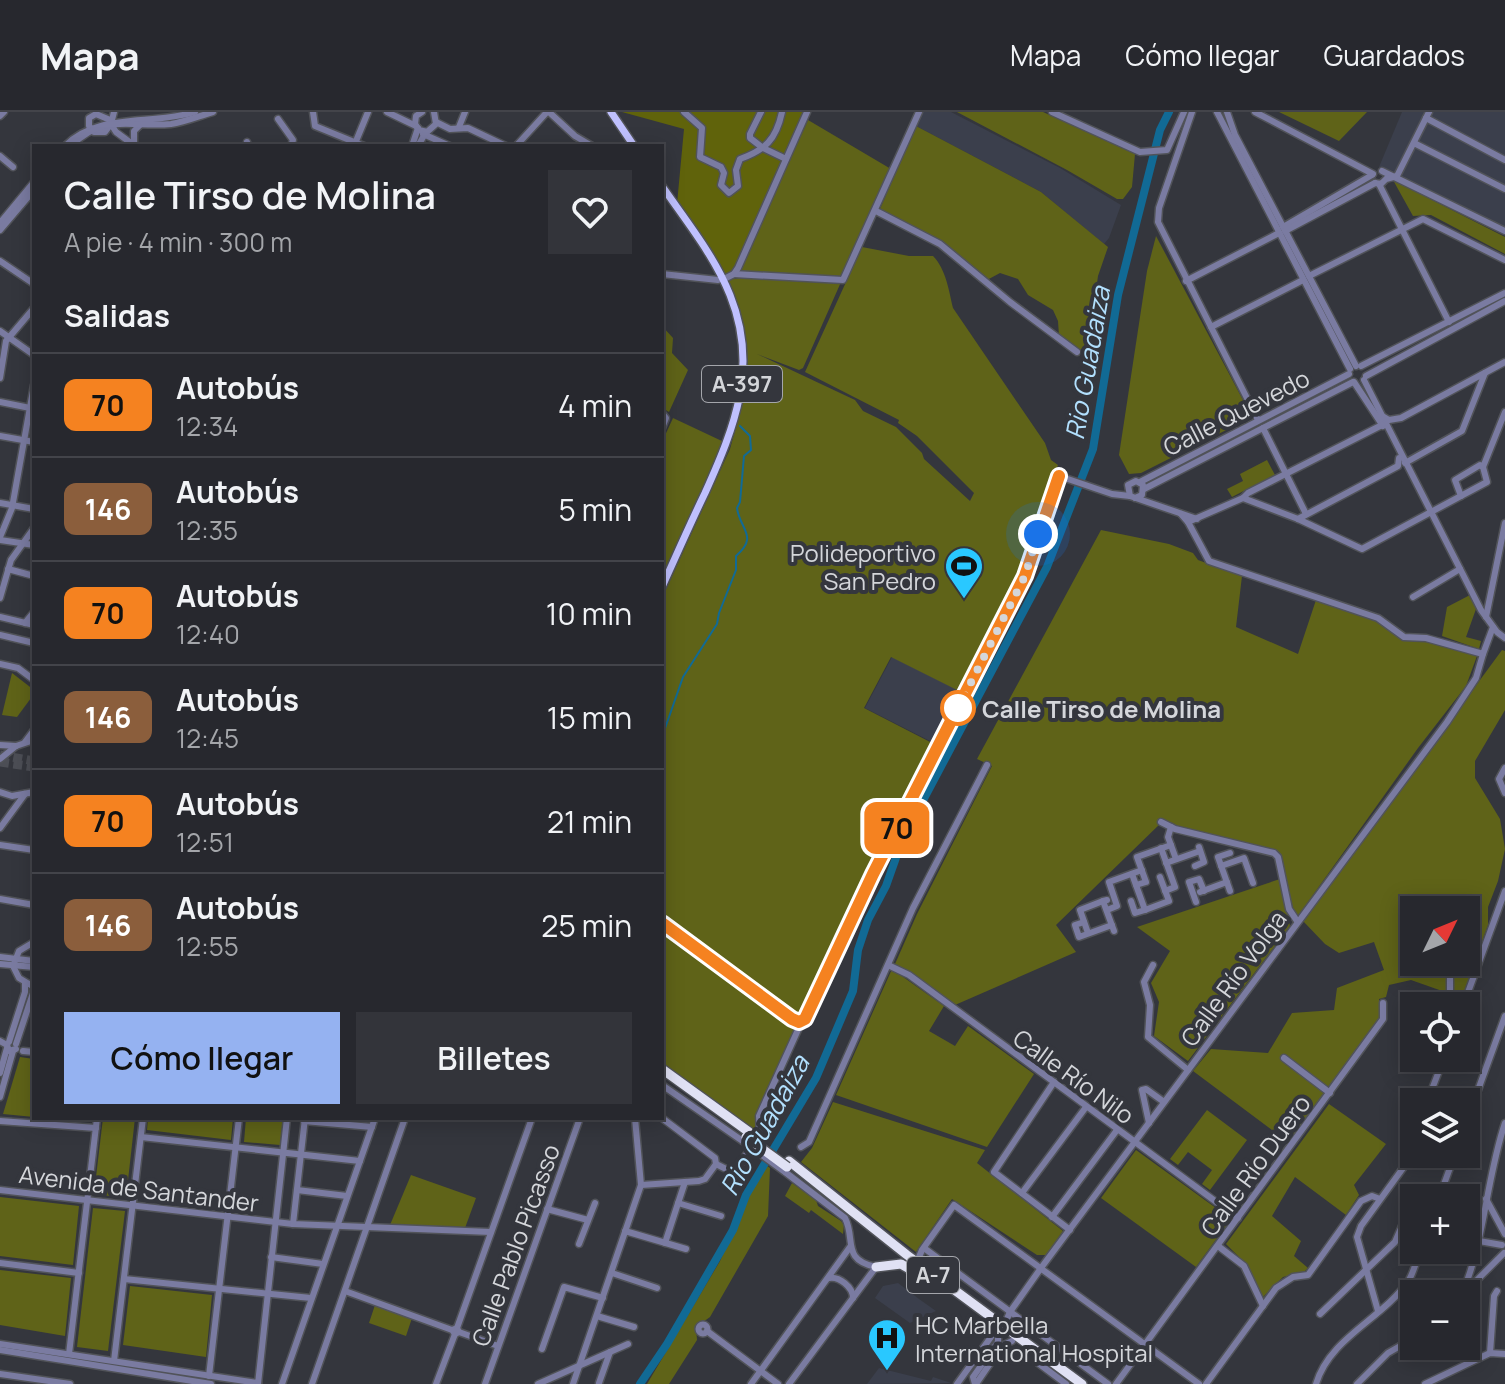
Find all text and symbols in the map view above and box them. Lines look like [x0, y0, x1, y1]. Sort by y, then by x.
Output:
text: Mapa [40, 29, 140, 81]
text: Mapa [1010, 36, 1081, 74]
text: Cómo llegar [1125, 36, 1279, 74]
text: Guardados [1323, 36, 1465, 74]
text: Calle Tirso de Molina [64, 168, 436, 220]
button: heart [548, 170, 632, 254]
text: A pie · 4 min · 300 m [64, 224, 292, 260]
water label: Rio Guadaiza [1056, 282, 1118, 442]
text: Salidas [64, 295, 170, 336]
street label: Calle Quevedo [1157, 361, 1315, 463]
road number: A-397 [702, 366, 782, 402]
text: Autobús [176, 367, 299, 408]
text: 4 min [558, 385, 632, 426]
text: 70 [91, 386, 125, 424]
text: 12:34 [176, 408, 238, 444]
text: Autobús [176, 471, 299, 512]
text: 5 min [558, 489, 632, 530]
text: 146 [85, 490, 131, 528]
text: 12:35 [176, 512, 238, 548]
your location [1018, 514, 1058, 554]
place label: Polideportivo San Pedro [790, 536, 936, 597]
sports icon: Polideportivo San Pedro [943, 545, 985, 600]
text: Autobús [176, 575, 299, 616]
text: 10 min [546, 593, 632, 634]
text: 70 [91, 594, 125, 632]
text: 12:40 [176, 616, 240, 652]
text: Autobús [176, 679, 299, 720]
marker: Calle Tirso de Molina [941, 691, 975, 725]
place label: Calle Tirso de Molina [982, 692, 1221, 725]
text: 15 min [547, 697, 632, 738]
text: 146 [85, 698, 131, 736]
text: 12:45 [176, 720, 239, 756]
text: Autobús [176, 783, 299, 824]
text: 21 min [547, 801, 632, 842]
text: 70 [91, 802, 125, 840]
line badge: 70 [861, 802, 933, 854]
text: 70 [880, 809, 914, 847]
text: 12:51 [176, 824, 234, 860]
text: Autobús [176, 887, 299, 928]
north arrow [1400, 896, 1480, 976]
map controls [1400, 896, 1480, 1360]
street label: Calle Río Volga [1172, 903, 1294, 1053]
text: 25 min [541, 905, 632, 946]
text: 146 [85, 906, 131, 944]
text: 12:55 [176, 928, 239, 964]
button: locate [1400, 992, 1480, 1072]
button: Cómo llegar [64, 1012, 340, 1104]
button: Billetes [356, 1012, 632, 1104]
street label: Calle Río Nilo [1007, 1021, 1141, 1131]
water label: Rio Guadaiza [711, 1047, 818, 1201]
street label: Calle Río Duero [1192, 1088, 1318, 1242]
button: layers [1400, 1088, 1480, 1168]
street label: Calle Pablo Picasso [463, 1139, 567, 1351]
street label: Avenida de Santander [17, 1157, 261, 1219]
button: + [1400, 1184, 1480, 1264]
road number: A-7 [907, 1257, 959, 1293]
button: − [1400, 1280, 1480, 1360]
place label: HC Marbella International Hospital [915, 1308, 1153, 1369]
hospital icon: HC Marbella International Hospital [866, 1317, 908, 1372]

